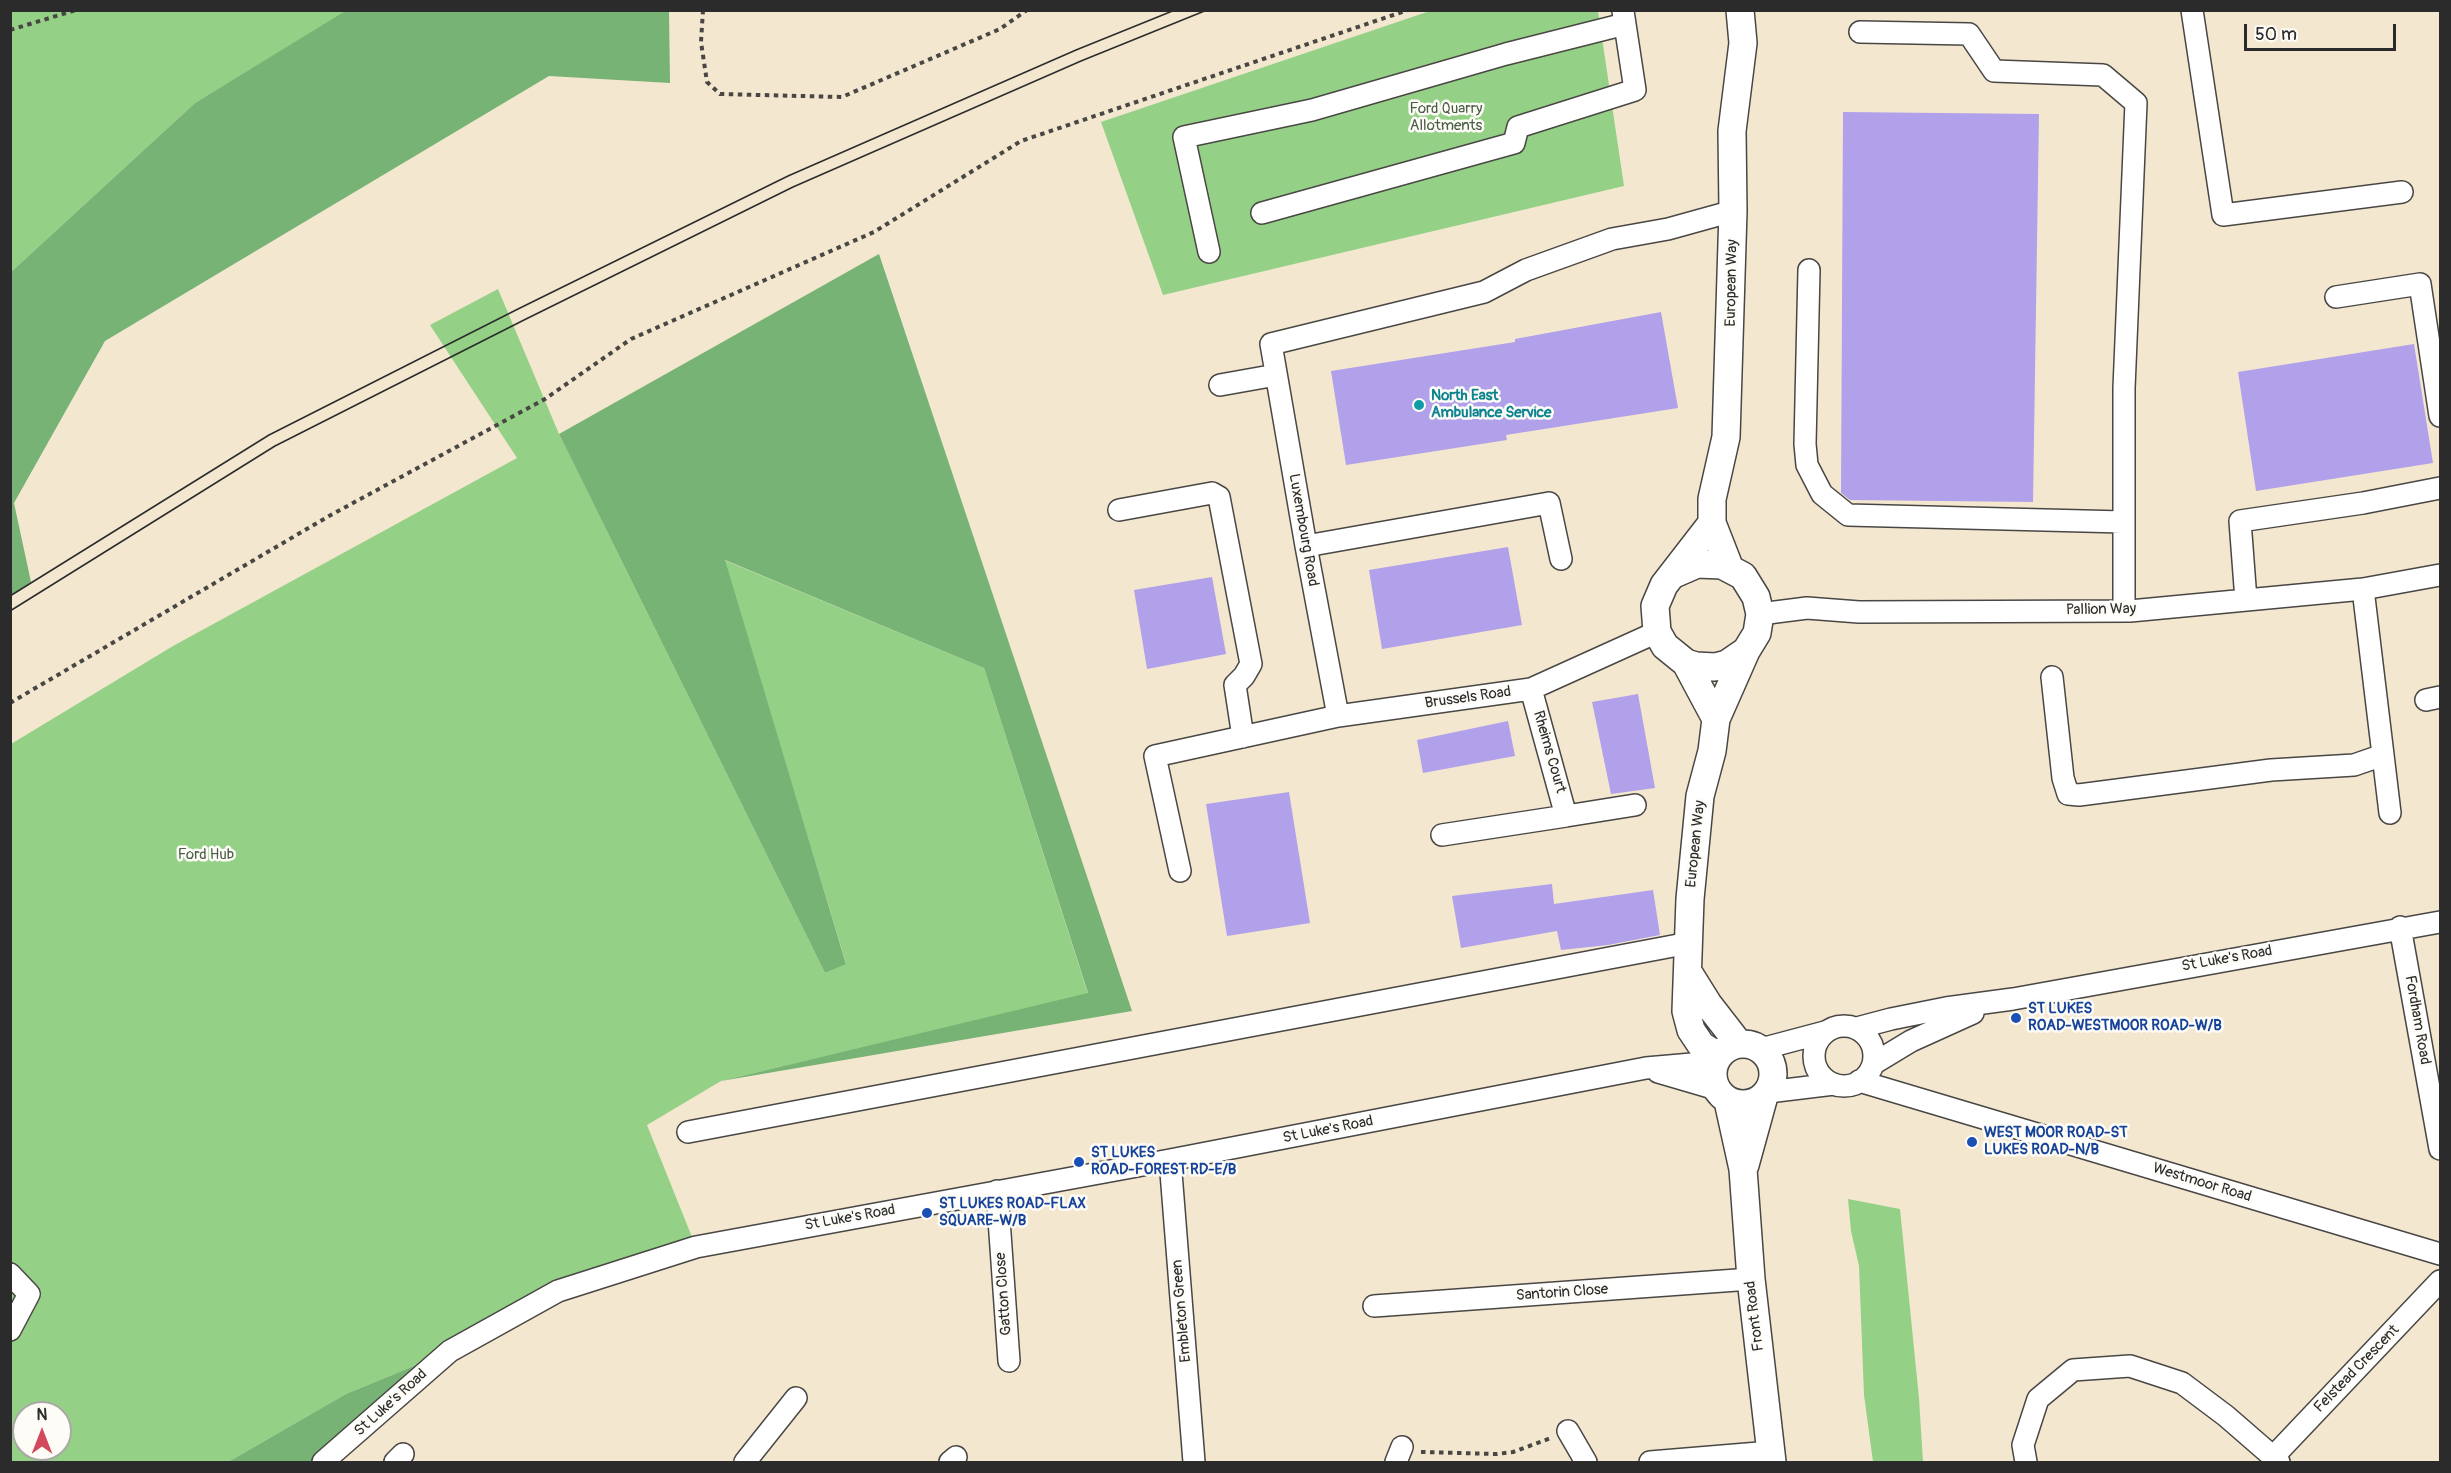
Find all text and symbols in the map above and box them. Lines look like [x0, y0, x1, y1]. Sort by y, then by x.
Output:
scale bar [2247, 12, 2398, 50]
text: 50 m [2255, 23, 2297, 46]
park label: Ford Quarry Allotments [1410, 100, 1482, 135]
street label: European Way [1722, 239, 1742, 327]
place label: North East Ambulance Service [1431, 387, 1551, 422]
marker: North East Ambulance Service [1412, 398, 1426, 412]
street label: Luxembourg Road [1284, 472, 1322, 588]
street label: Pallion Way [2066, 600, 2136, 620]
street label: Brussels Road [1424, 683, 1512, 713]
street label: Rheims Court [1529, 709, 1569, 795]
street label: European Way [1682, 800, 1710, 888]
park label: Ford Hub [178, 846, 234, 864]
street label: St Luke's Road [2180, 942, 2274, 976]
street label: Fordham Road [2400, 974, 2434, 1066]
place label: ST LUKES ROAD-WESTMOOR ROAD-W/B [2028, 1000, 2222, 1035]
marker: ST LUKES ROAD-WESTMOOR ROAD-W/B [2009, 1011, 2023, 1025]
street label: St Luke's Road [1281, 1112, 1375, 1148]
place label: WEST MOOR ROAD-ST LUKES ROAD-N/B [1984, 1124, 2128, 1159]
marker: WEST MOOR ROAD-ST LUKES ROAD-N/B [1965, 1135, 1979, 1149]
place label: ST LUKES ROAD-FOREST RD-E/B [1091, 1144, 1236, 1179]
marker: ST LUKES ROAD-FOREST RD-E/B [1072, 1155, 1086, 1169]
street label: Westmoor Road [2151, 1159, 2253, 1207]
place label: ST LUKES ROAD-FLAX SQUARE-W/B [939, 1195, 1086, 1230]
street label: St Luke's Road [803, 1201, 897, 1235]
marker: ST LUKES ROAD-FLAX SQUARE-W/B [920, 1206, 934, 1220]
street label: Gatton Close [992, 1252, 1016, 1336]
street label: Embleton Green [1169, 1259, 1195, 1363]
street label: Front Road [1742, 1280, 1768, 1352]
street label: Santorin Close [1515, 1281, 1609, 1305]
street label: Felstead Crescent [2311, 1321, 2403, 1417]
street label: St Luke's Road [351, 1366, 431, 1440]
north arrow [12, 1401, 72, 1461]
text: N [37, 1405, 47, 1425]

